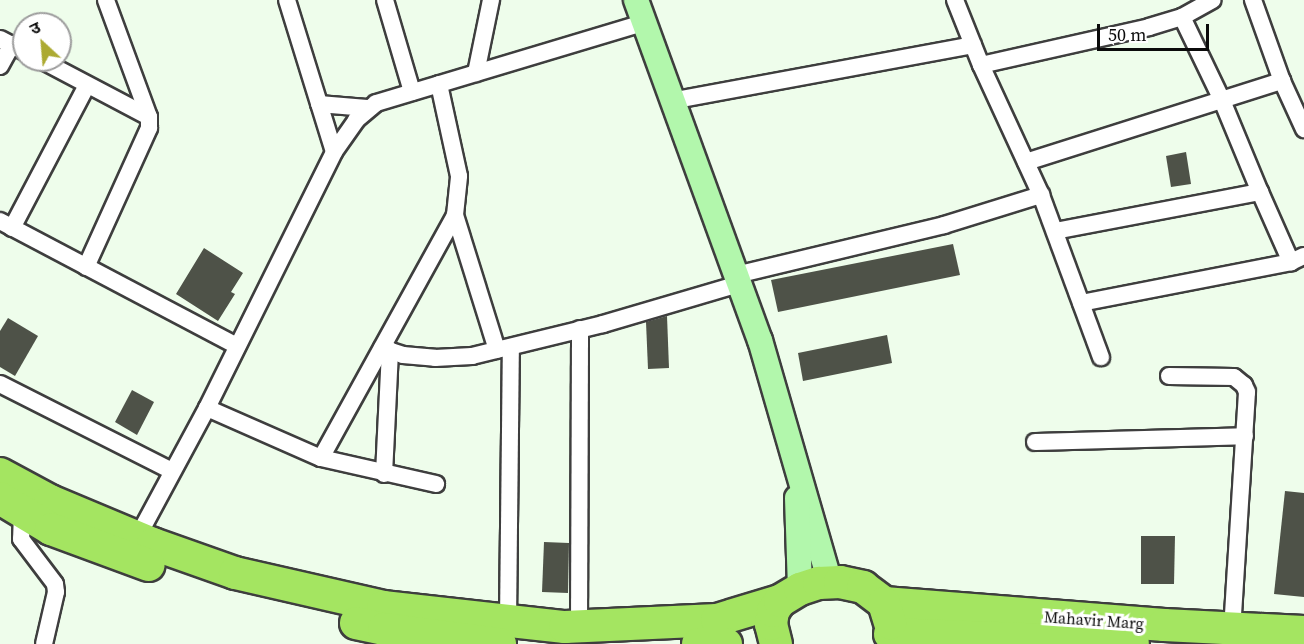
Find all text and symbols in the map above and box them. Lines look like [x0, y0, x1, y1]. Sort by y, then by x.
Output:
north arrow [12, 12, 72, 72]
scale bar [1100, 12, 1212, 50]
text: उ [26, 16, 44, 40]
text: 50 m [1108, 22, 1146, 47]
street label: Mahavir Marg [1043, 607, 1145, 633]

